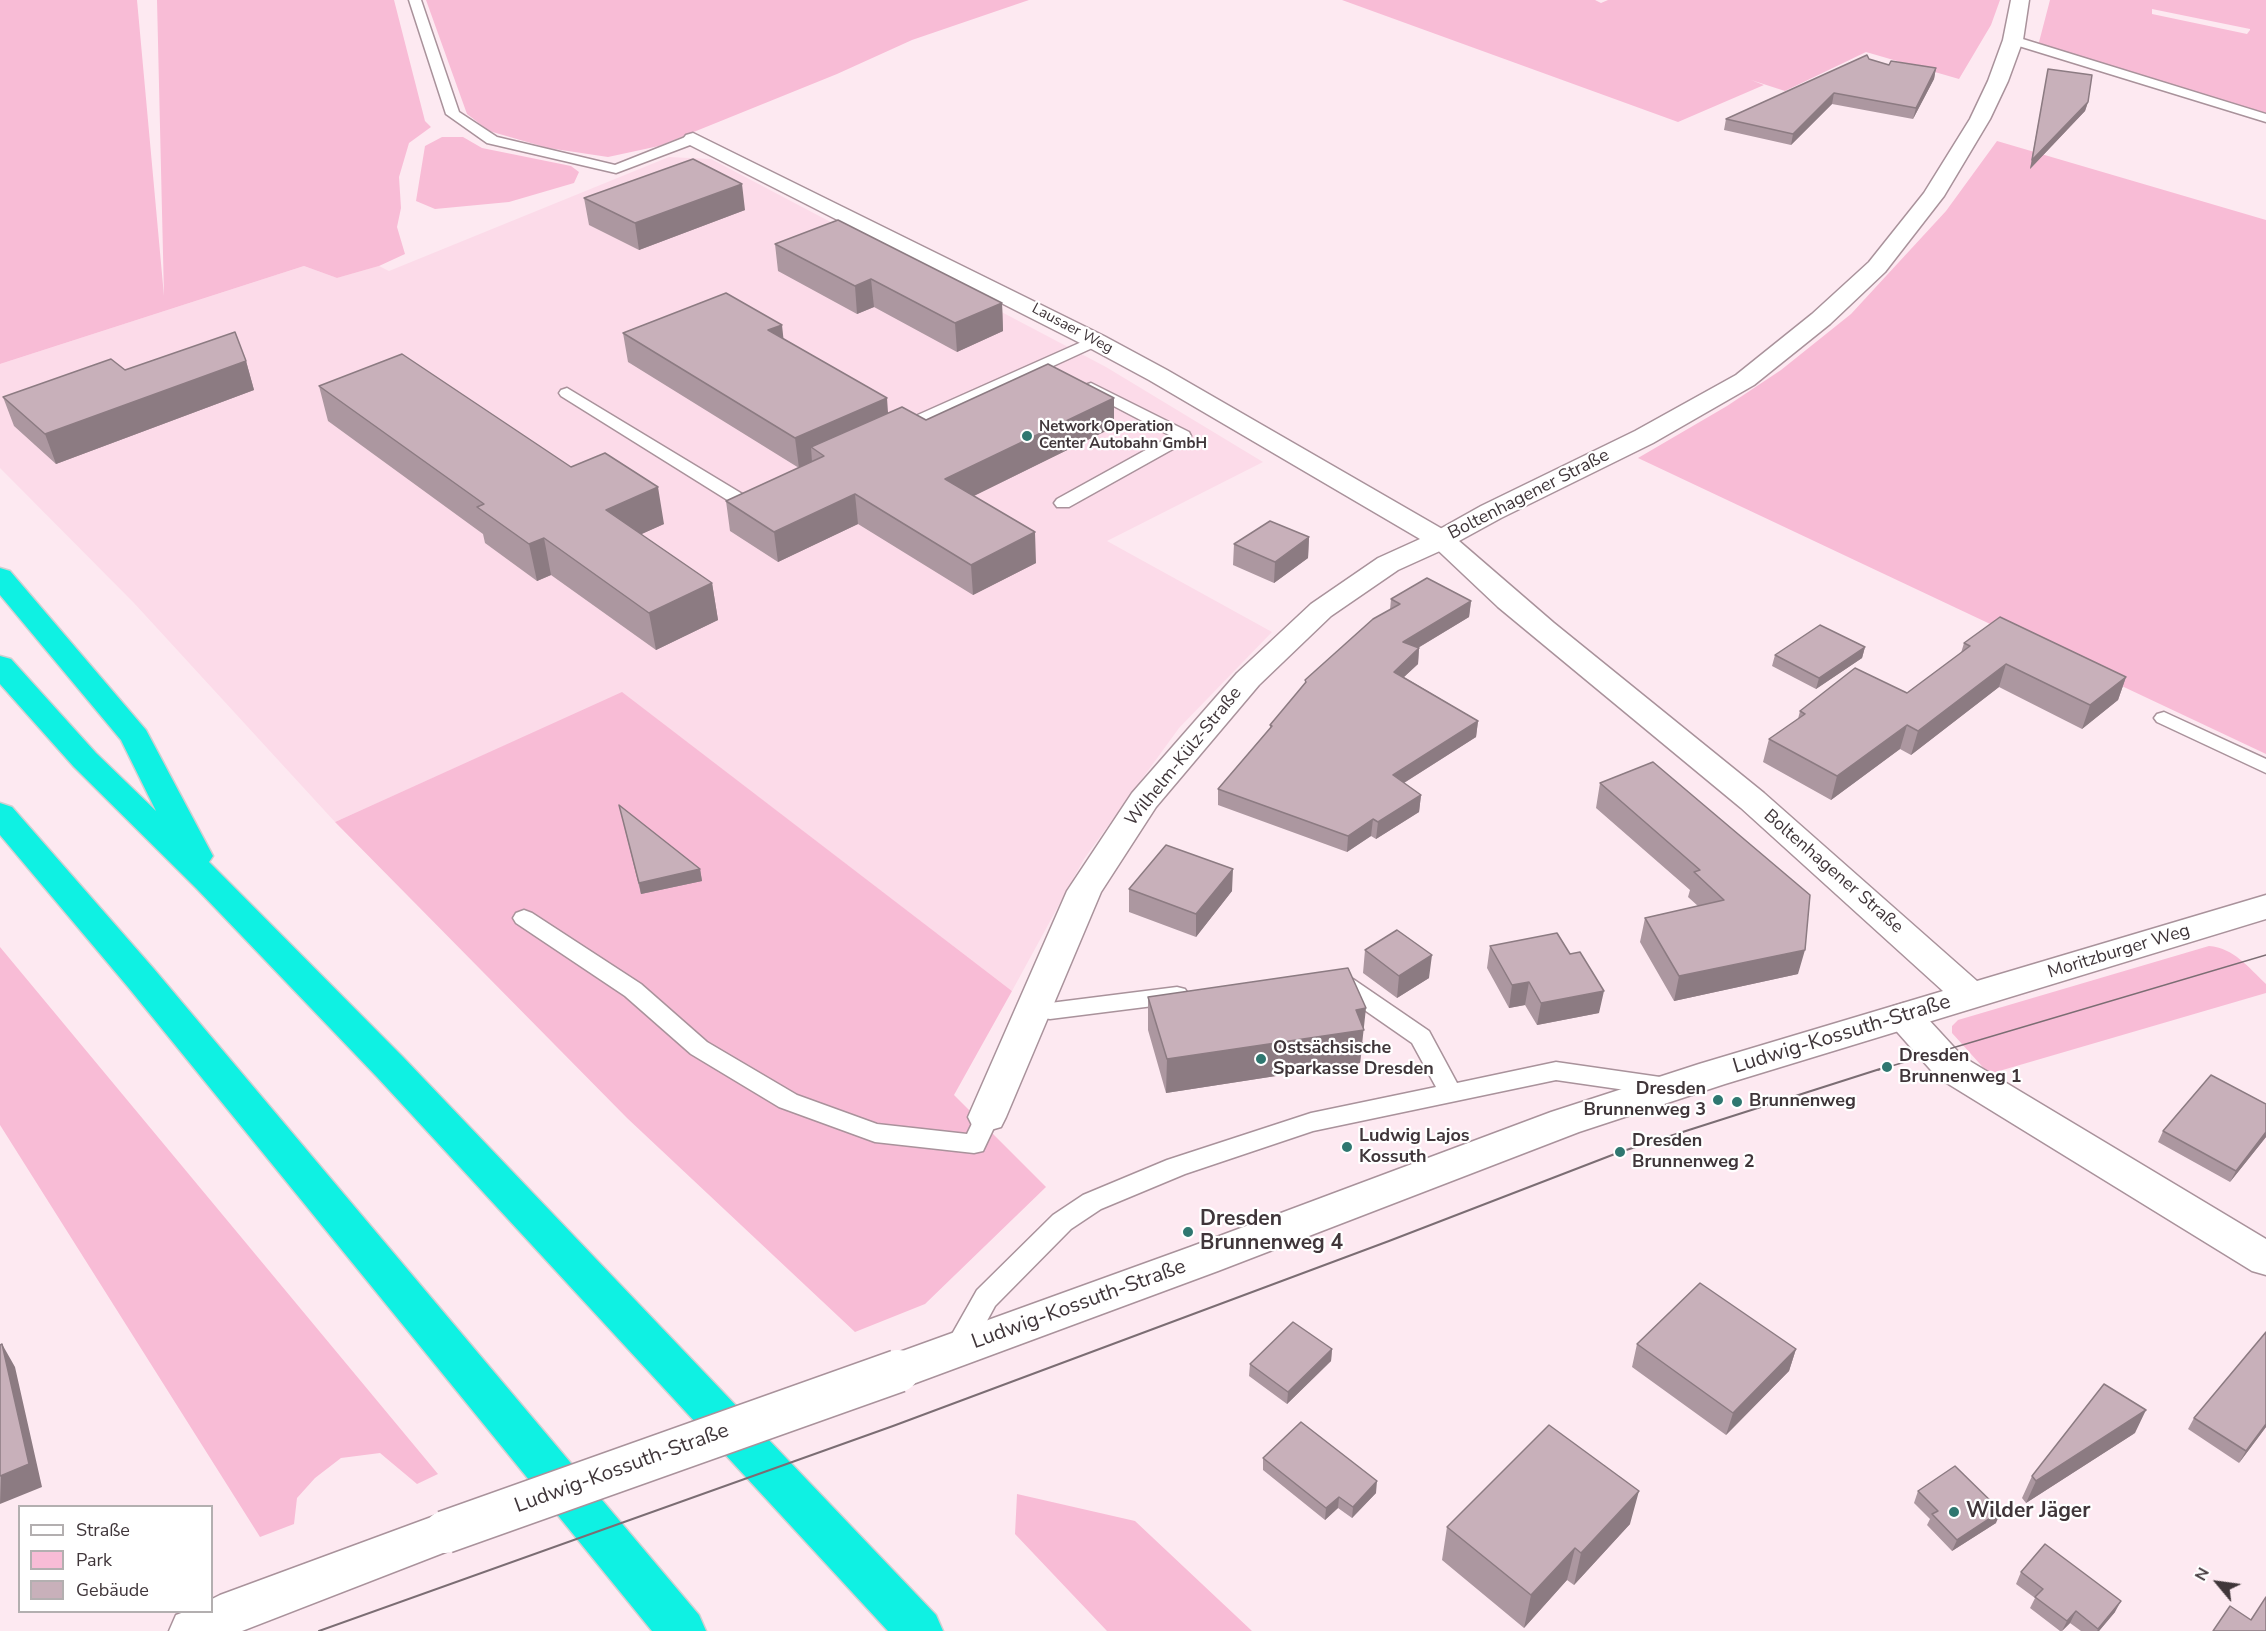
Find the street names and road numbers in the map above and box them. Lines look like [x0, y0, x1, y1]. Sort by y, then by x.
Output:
street label: Lausaer Weg [1028, 300, 1116, 358]
street label: Boltenhagener Straße [1445, 445, 1613, 545]
street label: Wilhelm-Külz-Straße [1121, 683, 1247, 831]
street label: Boltenhagener Straße [1759, 805, 1907, 939]
street label: Moritzburger Weg [2045, 920, 2193, 984]
street label: Ludwig-Kossuth-Straße [1730, 990, 1954, 1080]
street label: Ludwig-Kossuth-Straße [968, 1254, 1190, 1356]
street label: Ludwig-Kossuth-Straße [511, 1418, 733, 1520]

